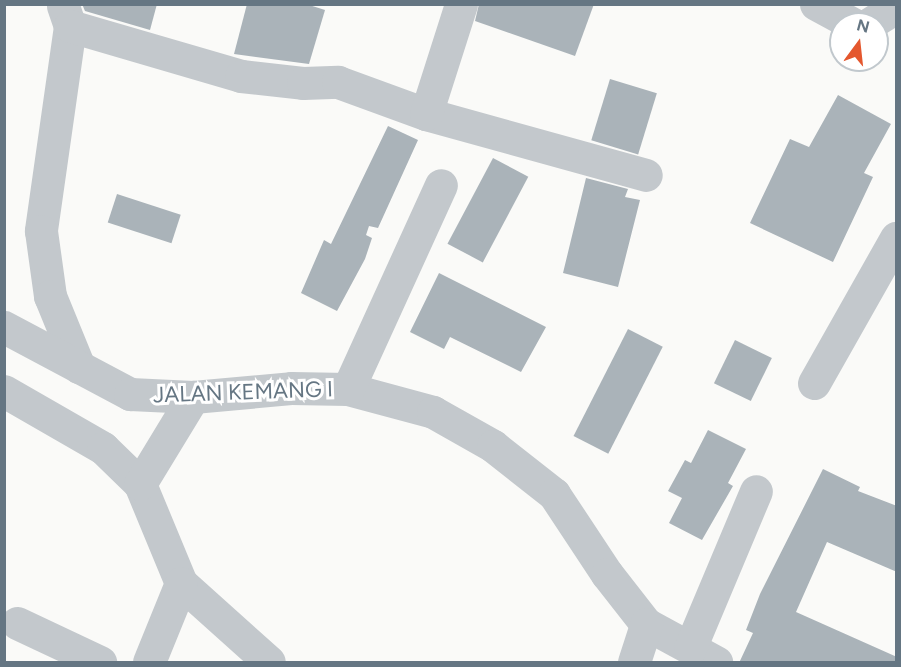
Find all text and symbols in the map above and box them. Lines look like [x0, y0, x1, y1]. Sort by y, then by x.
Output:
north arrow [829, 12, 889, 72]
text: N [855, 15, 872, 37]
street label: JALAN KEMANG I [153, 376, 333, 408]

